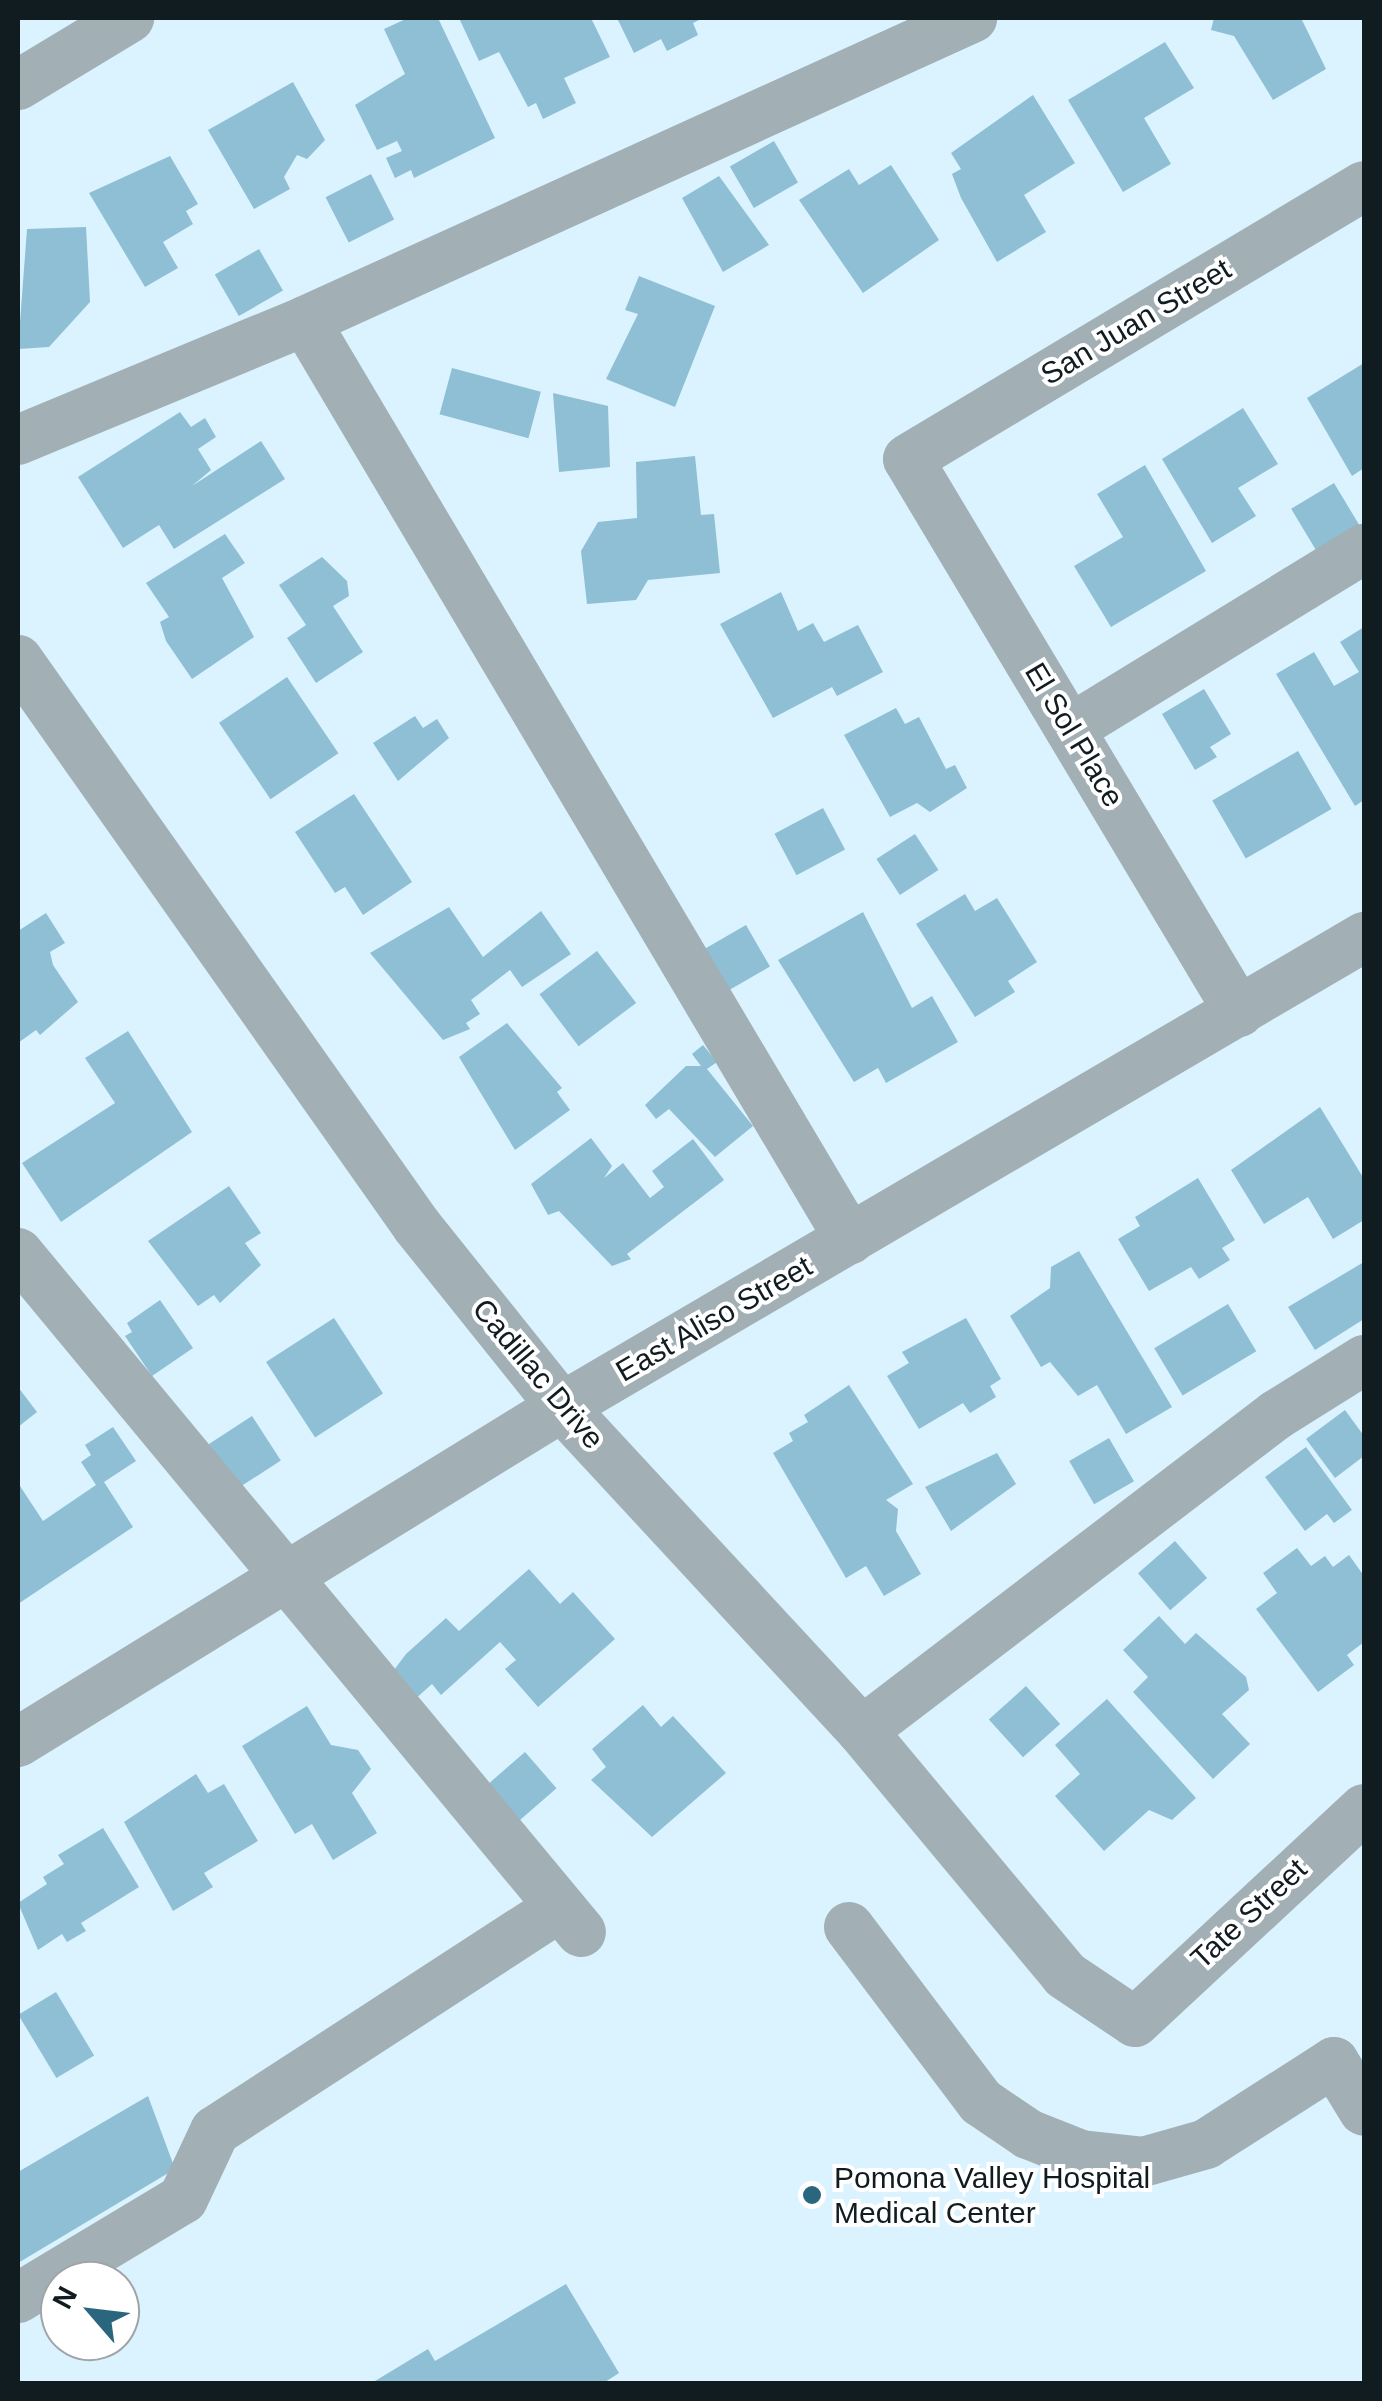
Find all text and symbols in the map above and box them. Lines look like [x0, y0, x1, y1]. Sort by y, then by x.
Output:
street label: San Juan Street [1035, 251, 1237, 393]
street label: El Sol Place [1017, 656, 1131, 814]
street label: East Aliso Street [609, 1248, 819, 1390]
street label: Cadillac Drive [465, 1292, 611, 1456]
street label: Tate Street [1184, 1851, 1314, 1977]
place label: Pomona Valley Hospital Medical Center [834, 2160, 1150, 2230]
marker: Pomona Valley Hospital Medical Center [799, 2182, 825, 2208]
north arrow [40, 2261, 140, 2361]
text: N [46, 2281, 83, 2314]

